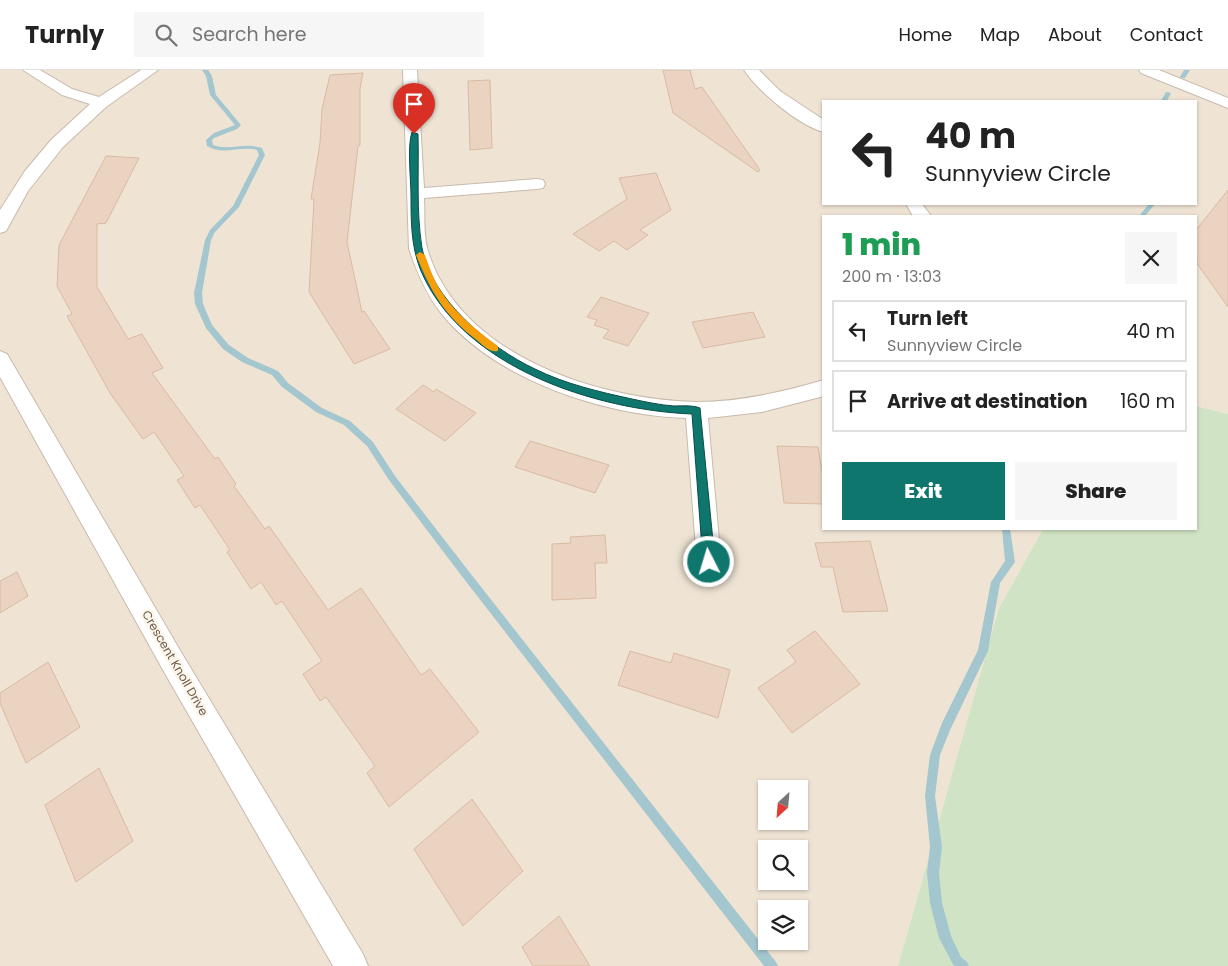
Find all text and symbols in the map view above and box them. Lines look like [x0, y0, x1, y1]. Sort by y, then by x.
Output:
search box [134, 12, 484, 57]
text: Turnly [25, 18, 104, 51]
icon: search [152, 21, 180, 49]
text: Search here [192, 21, 307, 48]
text: Home [898, 22, 952, 47]
text: Map [980, 22, 1020, 47]
text: About [1048, 22, 1102, 47]
text: Contact [1130, 22, 1203, 47]
pin [393, 83, 435, 134]
icon: arrive [400, 90, 428, 118]
text: 40 m [925, 111, 1016, 160]
icon: left [842, 120, 907, 185]
text: Sunnyview Circle [925, 158, 1111, 189]
text: 1 min [842, 223, 921, 266]
button: close [1125, 232, 1177, 284]
text: 200 m · 13:03 [842, 265, 941, 288]
text: Turn left [887, 305, 968, 332]
icon: left [844, 317, 872, 345]
text: 40 m [1126, 318, 1175, 345]
text: Sunnyview Circle [887, 334, 1022, 357]
icon: arrive [844, 387, 872, 415]
text: Arrive at destination [887, 388, 1088, 415]
text: 160 m [1120, 388, 1175, 415]
button: Exit [842, 462, 1005, 520]
button: Share [1015, 462, 1177, 520]
position arrow [682, 535, 734, 587]
street label: Crescent Knoll Drive [138, 607, 213, 719]
north arrow [758, 780, 808, 830]
map controls [758, 780, 808, 950]
button: search [758, 840, 808, 890]
button: layers [758, 900, 808, 950]

